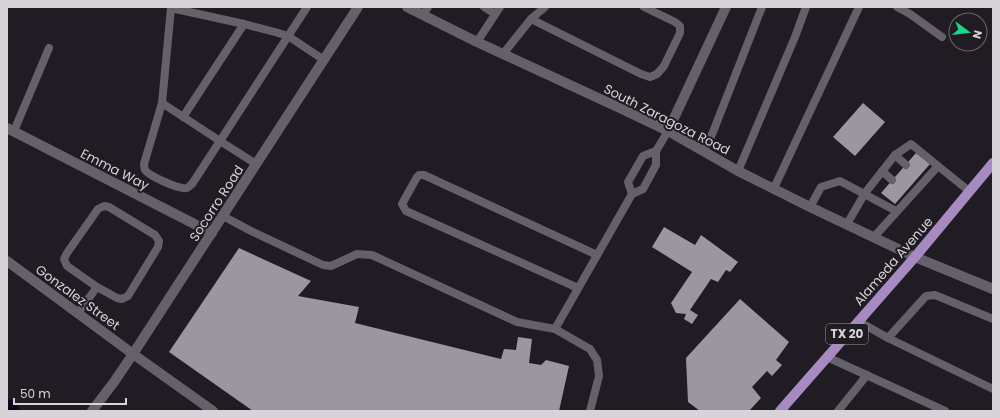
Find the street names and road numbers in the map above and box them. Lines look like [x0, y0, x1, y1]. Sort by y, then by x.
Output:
street label: South Zaragoza Road [600, 79, 733, 160]
street label: Emma Way [77, 144, 153, 195]
street label: Socorro Road [185, 161, 248, 245]
street label: Alameda Avenue [849, 213, 937, 310]
street label: Gonzalez Street [32, 260, 124, 335]
road number: TX 20 [826, 324, 868, 344]

